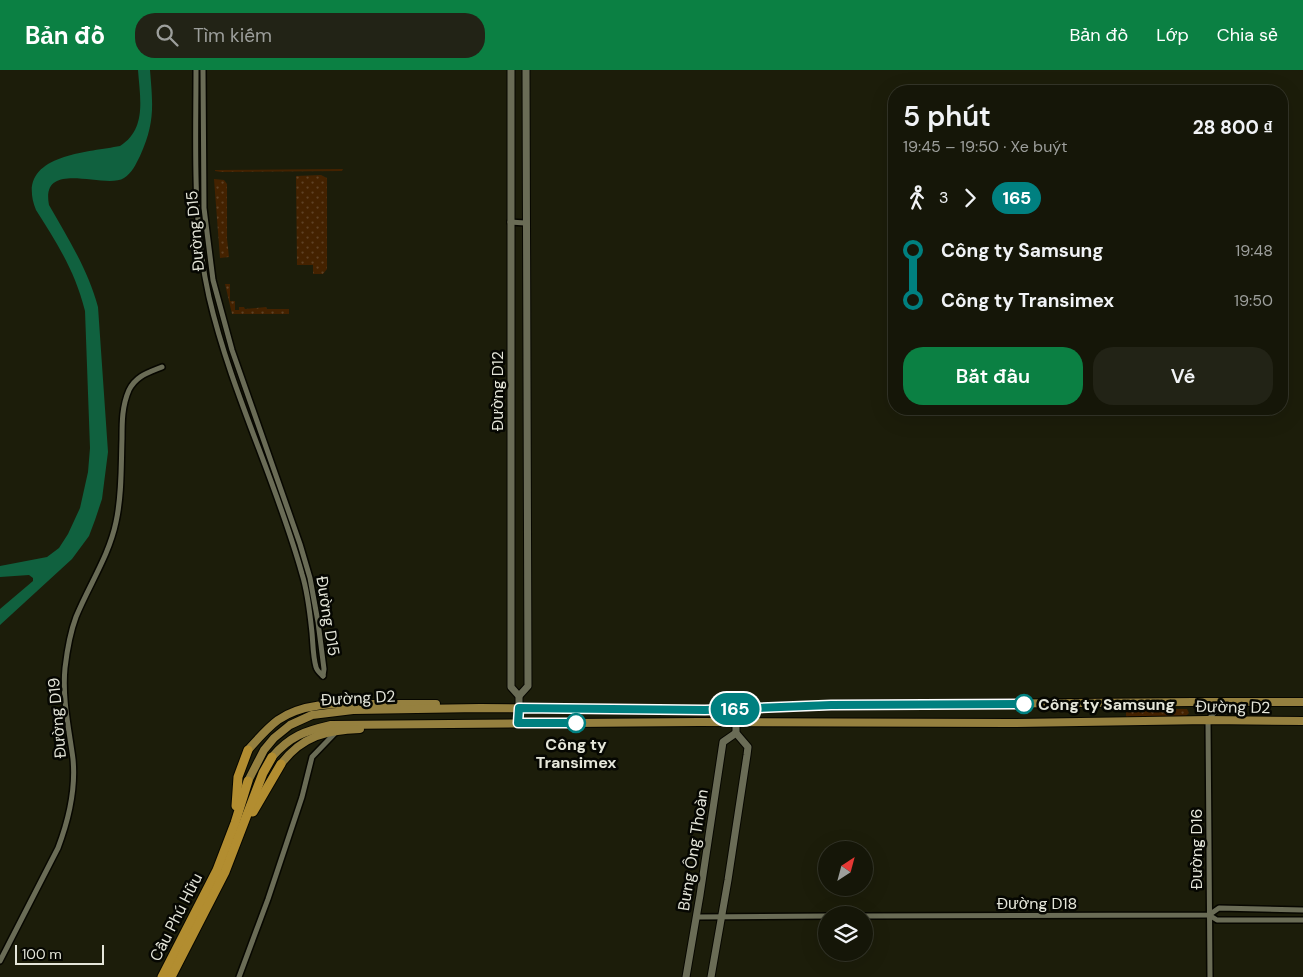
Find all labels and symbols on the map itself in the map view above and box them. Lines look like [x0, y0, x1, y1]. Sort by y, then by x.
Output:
street label: Đường D15 [181, 190, 209, 272]
street label: Đường D12 [487, 351, 508, 431]
street label: Đường D15 [311, 575, 345, 657]
street label: Đường D19 [43, 677, 71, 759]
street label: Đường D2 [320, 686, 396, 710]
line badge: 165 [706, 693, 764, 725]
marker: Công ty Samsung [1014, 694, 1034, 714]
place label: Công ty Samsung [1038, 694, 1175, 715]
street label: Đường D2 [1195, 696, 1271, 718]
marker: Công ty Transimex [566, 713, 586, 733]
place label: Công ty Transimex [536, 734, 616, 773]
street label: Bưng Ông Thoàn [673, 788, 713, 912]
street label: Đường D16 [1186, 809, 1207, 889]
north arrow [818, 841, 872, 896]
street label: Cầu Phú Hữu [145, 869, 207, 965]
street label: Đường D18 [997, 893, 1077, 914]
scale bar [15, 942, 104, 965]

